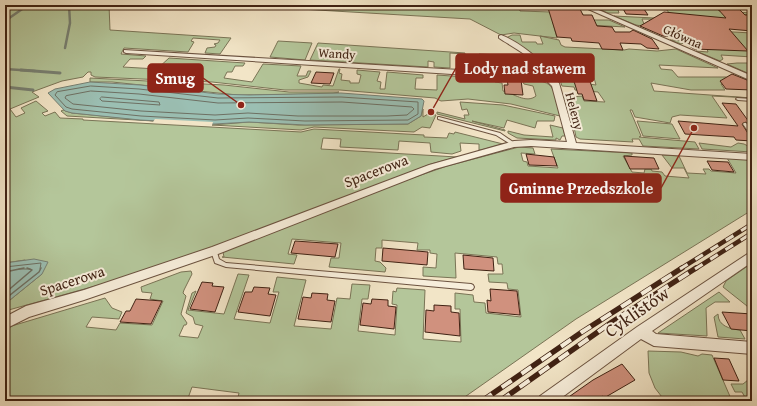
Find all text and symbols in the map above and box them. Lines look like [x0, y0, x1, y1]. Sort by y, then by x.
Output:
street label: Główna [660, 19, 706, 54]
street label: Wandy [318, 43, 357, 64]
callout: Lody nad stawem [456, 54, 594, 82]
text: Lody nad stawem [464, 56, 586, 80]
callout: Smug [148, 64, 203, 92]
text: Smug [155, 66, 195, 90]
street label: Heleny [560, 90, 589, 133]
street label: Spacerowa [341, 149, 411, 192]
callout: Gminne Przedszkole [501, 174, 661, 202]
text: Gminne Przedszkole [509, 176, 653, 200]
street label: Spacerowa [37, 260, 107, 301]
street label: Cyklistów [599, 279, 675, 344]

